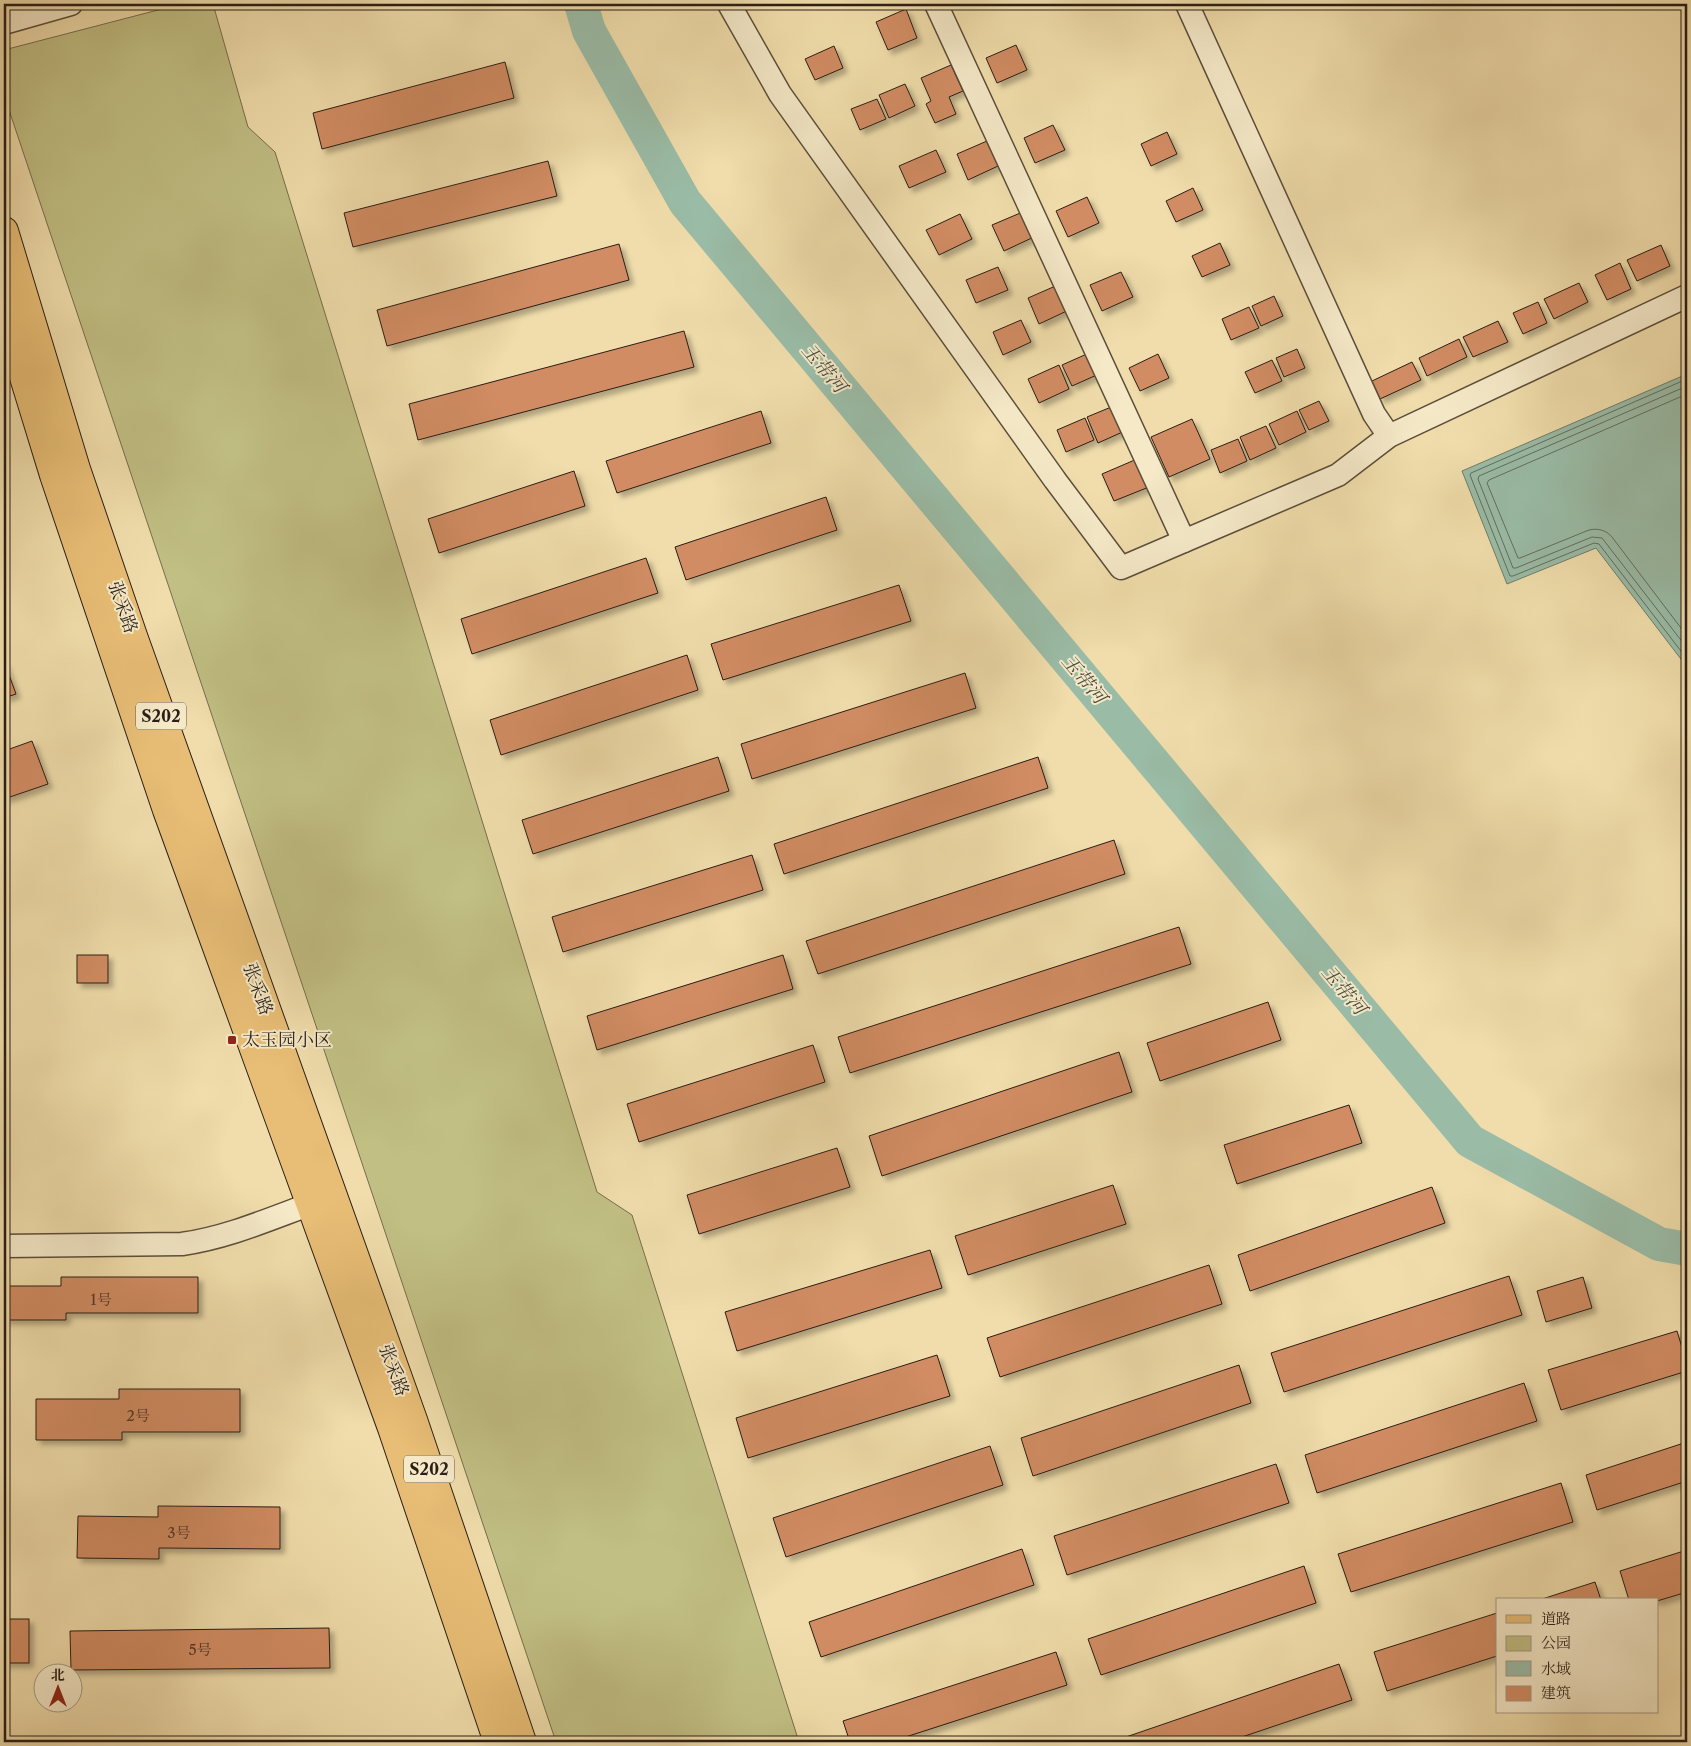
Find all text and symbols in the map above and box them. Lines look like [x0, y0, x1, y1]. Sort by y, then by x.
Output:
water label: 玉带河 [797, 339, 853, 400]
street label: 张采路 [104, 578, 142, 636]
water label: 玉带河 [1057, 650, 1113, 711]
road number: S202 [136, 702, 186, 729]
street label: 张采路 [238, 960, 278, 1018]
water label: 玉带河 [1317, 961, 1373, 1022]
place label: 太玉园小区 [242, 1029, 332, 1051]
marker: 太玉园小区 [226, 1034, 238, 1046]
house number: 1号 [90, 1290, 112, 1309]
street label: 张采路 [374, 1341, 414, 1399]
house number: 2号 [126, 1406, 150, 1425]
road number: S202 [404, 1456, 454, 1482]
house number: 3号 [167, 1523, 191, 1542]
legend [1496, 1598, 1658, 1714]
text: 道路 [1541, 1609, 1571, 1628]
text: 公园 [1541, 1633, 1571, 1652]
house number: 5号 [188, 1640, 212, 1659]
text: 水域 [1541, 1659, 1571, 1678]
north arrow [32, 1664, 82, 1714]
text: 北 [51, 1666, 65, 1684]
text: 建筑 [1541, 1683, 1571, 1702]

